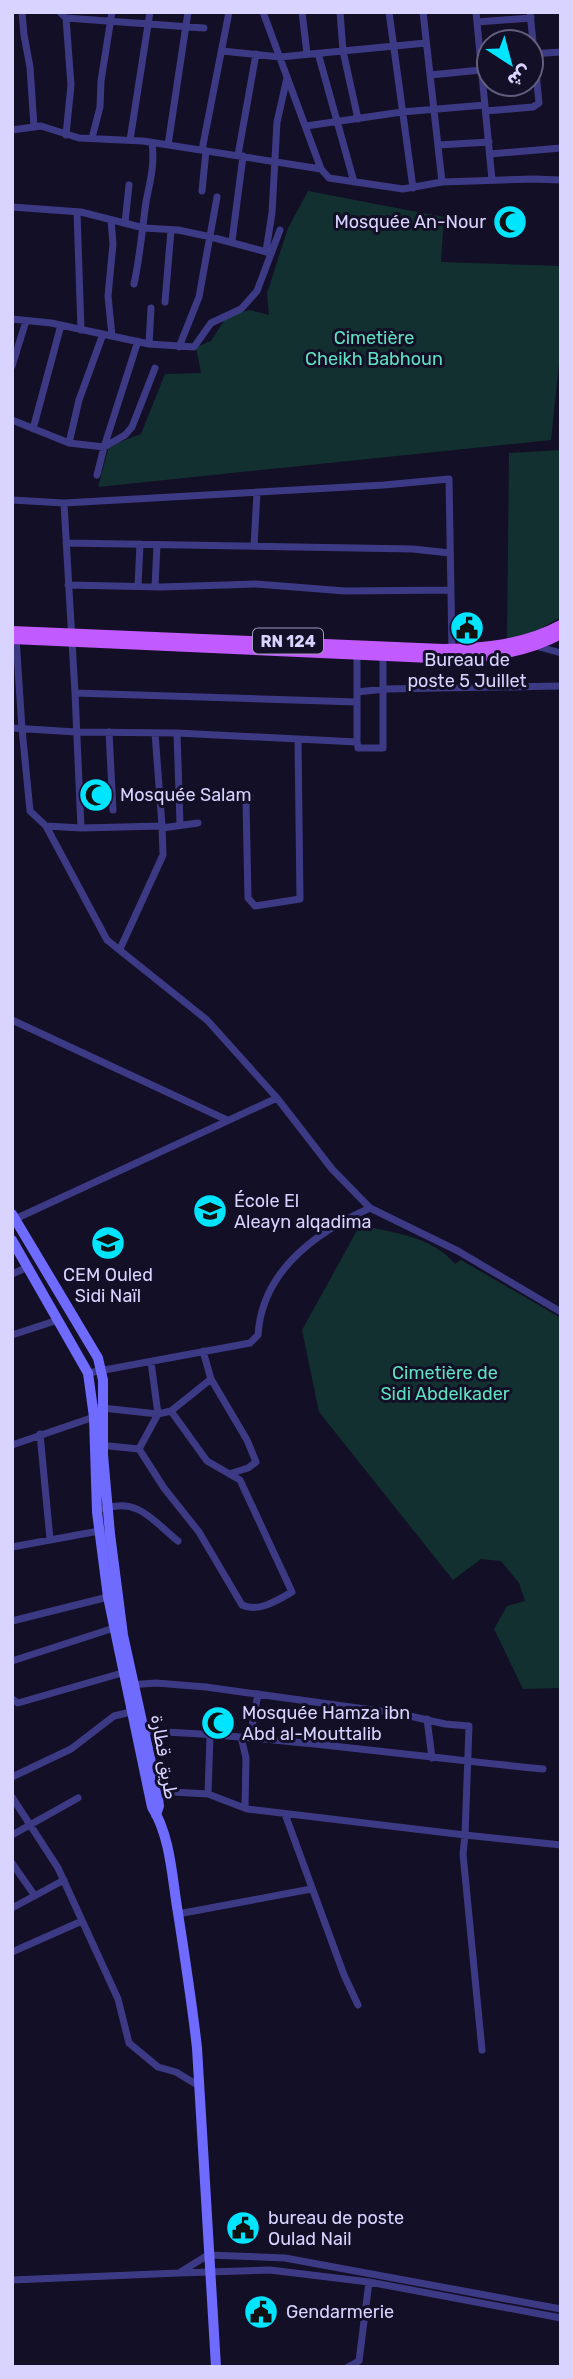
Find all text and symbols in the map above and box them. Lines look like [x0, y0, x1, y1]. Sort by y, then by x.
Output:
north arrow [475, 28, 545, 98]
text: ش [503, 60, 536, 93]
mosque icon: Mosquée An-Nour [491, 203, 529, 241]
place label: Mosquée An-Nour [334, 211, 486, 233]
park label: Cimetière Cheikh Babhoun [305, 327, 443, 370]
public building icon: Bureau de poste 5 Juillet [448, 609, 486, 647]
road number: RN 124 [253, 628, 323, 654]
place label: Bureau de poste 5 Juillet [407, 649, 527, 692]
mosque icon: Mosquée Salam [77, 776, 115, 814]
place label: Mosquée Salam [120, 784, 251, 806]
place label: École El Aleayn alqadima [234, 1190, 371, 1233]
school or university icon: École El Aleayn alqadima [191, 1192, 229, 1230]
school or university icon: CEM Ouled Sidi Naïl [89, 1224, 127, 1262]
place label: CEM Ouled Sidi Naïl [63, 1264, 153, 1307]
park label: Cimetière de Sidi Abdelkader [380, 1362, 510, 1405]
place label: Mosquée Hamza ibn Abd al-Mouttalib [242, 1702, 410, 1745]
mosque icon: Mosquée Hamza ibn Abd al-Mouttalib [199, 1704, 237, 1742]
street label: طريق قطارة [146, 1713, 182, 1801]
place label: bureau de poste Oulad Nail [268, 2207, 404, 2250]
public building icon: bureau de poste Oulad Nail [224, 2209, 262, 2247]
public building icon: Gendarmerie [242, 2293, 280, 2331]
place label: Gendarmerie [286, 2301, 394, 2323]

